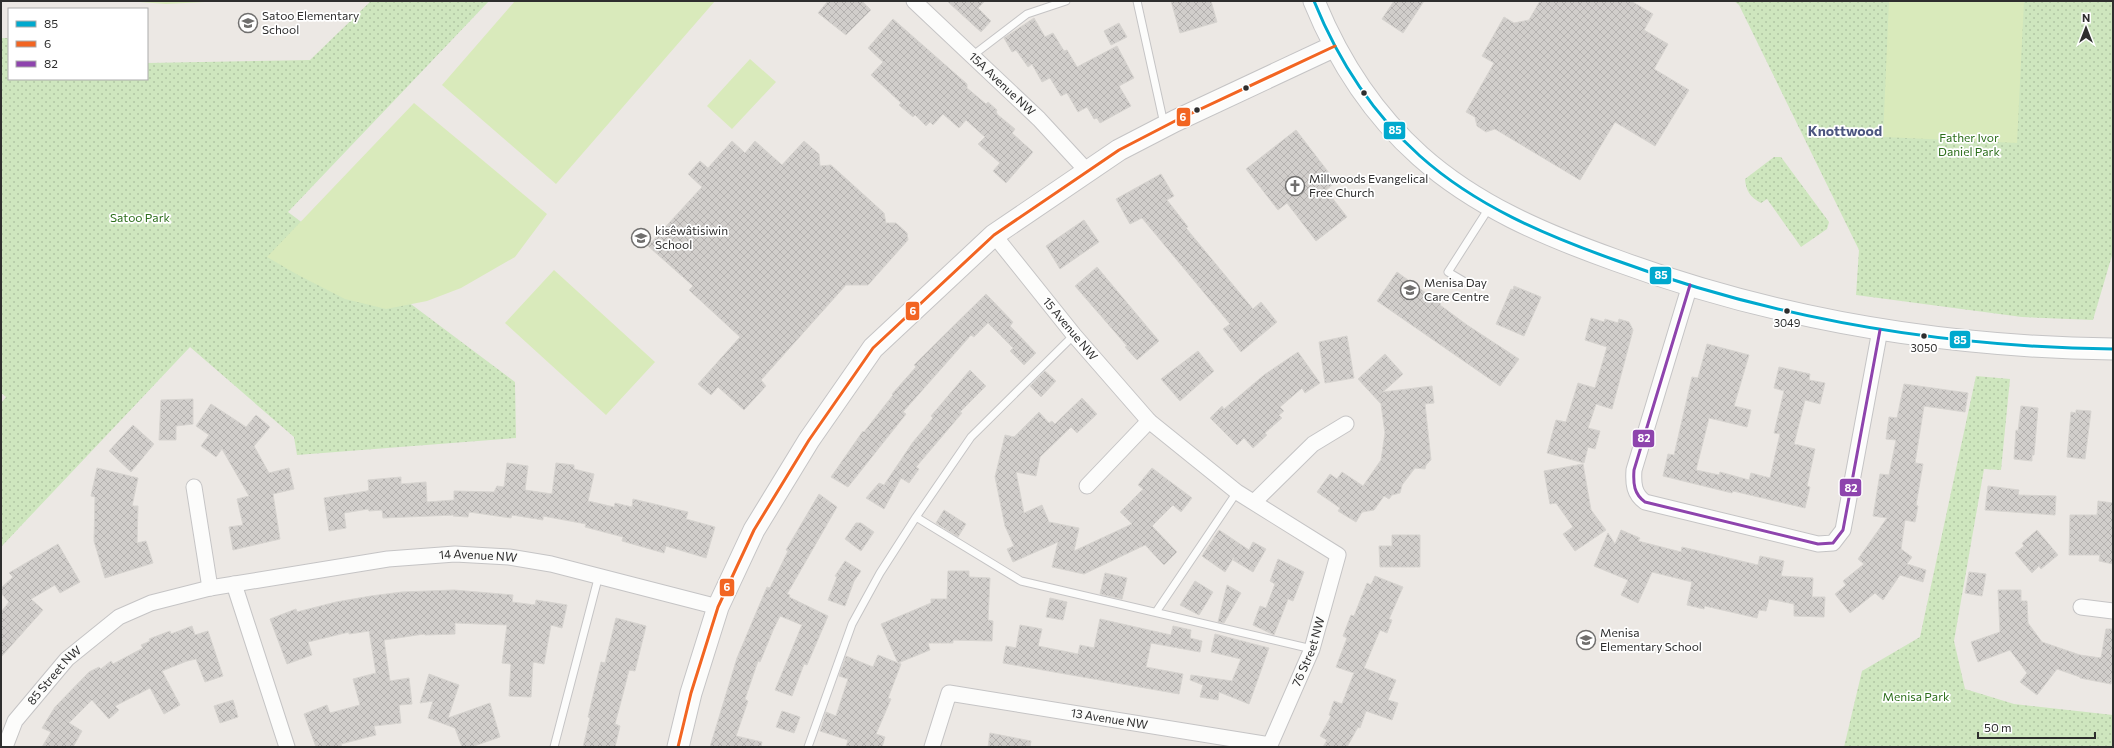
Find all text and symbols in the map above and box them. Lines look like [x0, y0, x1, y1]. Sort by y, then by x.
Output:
legend [8, 8, 148, 80]
place label: Satoo Elementary School [262, 8, 359, 36]
north arrow [2066, 8, 2106, 48]
text: N [2082, 11, 2090, 24]
school or university icon: Satoo Elementary School [237, 12, 259, 34]
text: 85 [44, 16, 58, 30]
text: 6 [44, 36, 51, 50]
street label: 15A Avenue NW [967, 49, 1039, 118]
text: 82 [44, 56, 58, 70]
unlabelled marker [1241, 83, 1251, 93]
unlabelled marker [1359, 88, 1369, 98]
unlabelled marker [1192, 105, 1202, 115]
line badge: 6 [1176, 107, 1191, 127]
text: 6 [1180, 110, 1187, 123]
line badge: 85 [1383, 121, 1406, 140]
district label: Knottwood [1808, 122, 1882, 139]
text: 85 [1388, 123, 1402, 136]
park label: Father Ivor Daniel Park [1938, 130, 2000, 158]
place label: Millwoods Evangelical Free Church [1309, 171, 1428, 199]
church icon: Millwoods Evangelical Free Church [1284, 175, 1306, 197]
park label: Satoo Park [110, 210, 170, 224]
place label: kisêwâtisiwin School [655, 223, 728, 251]
school or university icon: kisêwâtisiwin School [630, 227, 652, 249]
line badge: 85 [1649, 266, 1672, 285]
text: 85 [1654, 268, 1668, 281]
place label: Menisa Day Care Centre [1424, 275, 1489, 303]
school or university icon: Menisa Day Care Centre [1399, 279, 1421, 301]
street label: 15 Avenue NW [1040, 294, 1101, 363]
line badge: 6 [905, 301, 920, 321]
text: 6 [910, 304, 917, 317]
marker: 3049 [1782, 306, 1792, 316]
place label: 3049 [1774, 316, 1801, 329]
line badge: 85 [1949, 330, 1971, 349]
marker: 3050 [1919, 331, 1929, 341]
text: 85 [1953, 333, 1967, 346]
place label: 3050 [1911, 341, 1937, 354]
line badge: 82 [1632, 429, 1655, 448]
text: 82 [1638, 431, 1651, 444]
line badge: 82 [1839, 478, 1862, 497]
text: 82 [1845, 481, 1858, 494]
street label: 14 Avenue NW [438, 546, 518, 564]
line badge: 6 [719, 578, 735, 597]
text: 6 [724, 580, 731, 593]
street label: 76 Street NW [1289, 615, 1327, 688]
place label: Menisa Elementary School [1600, 625, 1702, 653]
school or university icon: Menisa Elementary School [1575, 629, 1597, 651]
street label: 85 Street NW [24, 643, 83, 707]
park label: Menisa Park [1883, 689, 1950, 703]
street label: 13 Avenue NW [1070, 705, 1149, 731]
scale bar [1978, 714, 2095, 740]
text: 50 m [1984, 720, 2012, 734]

